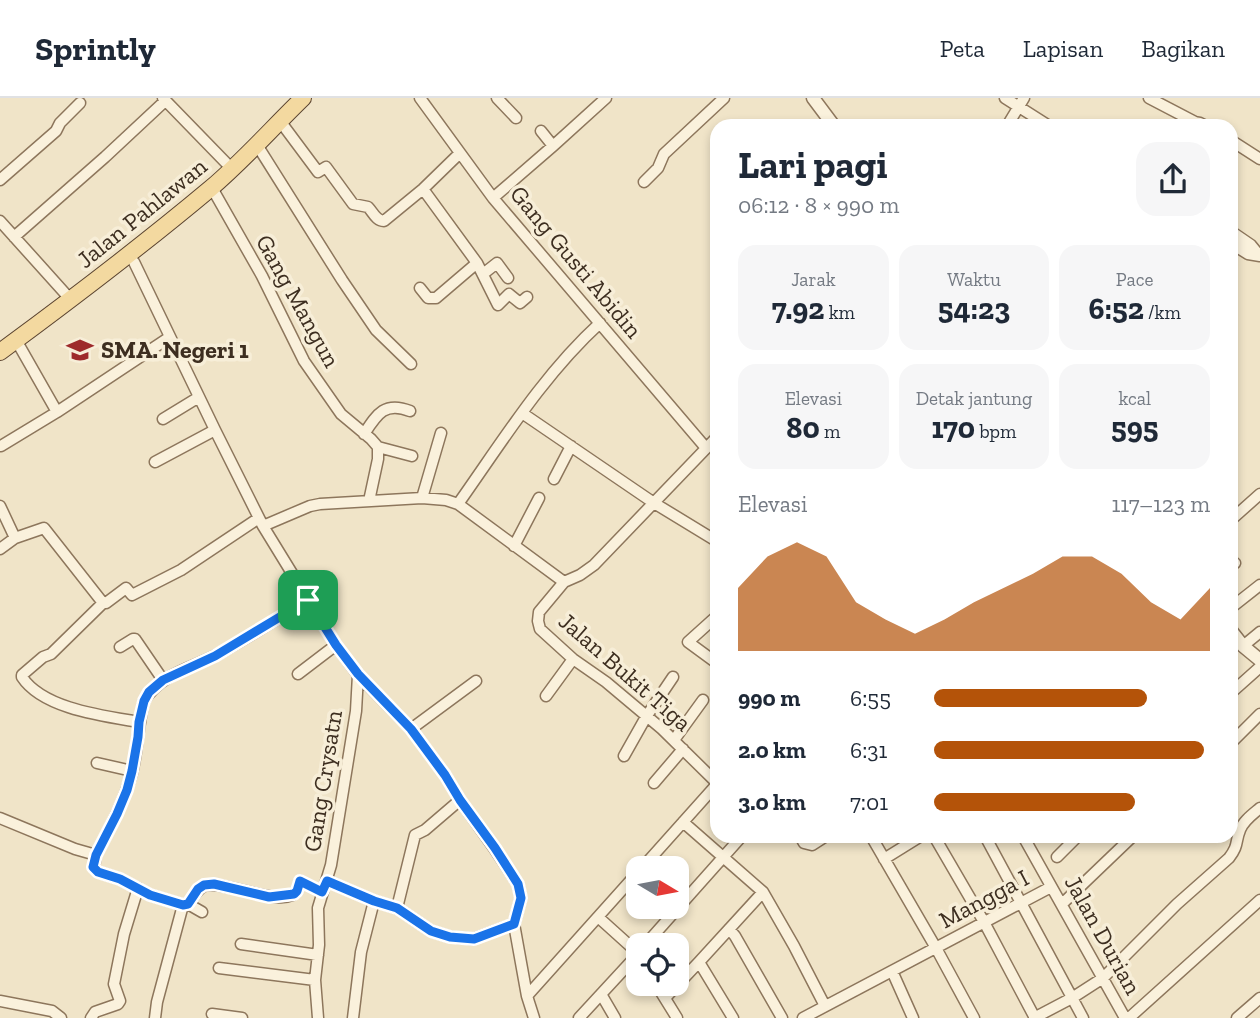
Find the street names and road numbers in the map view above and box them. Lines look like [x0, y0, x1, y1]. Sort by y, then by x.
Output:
street label: Jalan Pahlawan [71, 151, 213, 274]
street label: Gang Gusti Abidin [504, 180, 649, 344]
street label: Gang Mangun [250, 229, 347, 372]
street label: Jalan Bukit Tiga [553, 606, 698, 737]
street label: Gang Crysatn [297, 708, 348, 854]
street label: Mangga I [934, 863, 1034, 934]
street label: Jalan Durian [1059, 870, 1148, 1000]

